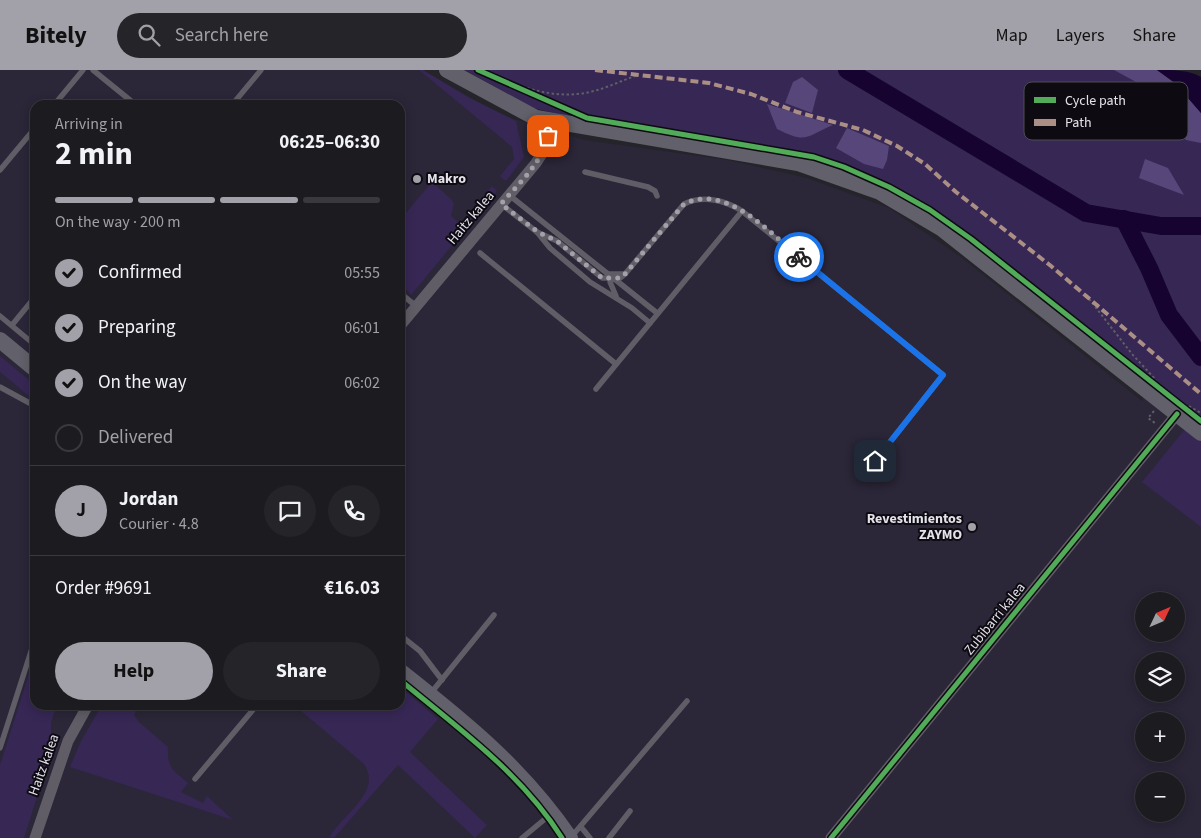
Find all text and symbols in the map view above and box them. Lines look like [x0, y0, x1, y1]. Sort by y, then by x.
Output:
search box [117, 13, 467, 58]
text: Bitely [25, 18, 87, 53]
icon: search [135, 21, 163, 49]
text: Search here [175, 22, 268, 49]
text: Map [996, 23, 1028, 48]
text: Layers [1056, 23, 1105, 48]
text: Share [1133, 23, 1176, 48]
legend [1024, 82, 1188, 140]
text: Cycle path [1065, 91, 1126, 111]
text: Arriving in [55, 113, 123, 135]
text: Path [1065, 113, 1092, 133]
pin [527, 115, 569, 157]
icon: bag [534, 122, 562, 150]
text: 06:25–06:30 [279, 129, 380, 156]
text: 2 min [55, 131, 133, 177]
place label: Makro [427, 169, 466, 189]
marker: Makro [411, 173, 423, 185]
street label: Haitz kalea [443, 187, 499, 249]
text: On the way · 200 m [55, 211, 180, 233]
courier [774, 232, 824, 282]
icon: bike [785, 243, 813, 271]
icon: check [55, 259, 83, 287]
text: Confirmed [98, 259, 182, 286]
text: 05:55 [344, 262, 380, 284]
icon: check [55, 314, 83, 342]
text: Preparing [98, 314, 176, 341]
text: 06:01 [344, 317, 380, 339]
icon: check [55, 369, 83, 397]
text: On the way [98, 369, 187, 396]
text: 06:02 [344, 372, 380, 394]
text: Delivered [98, 424, 173, 451]
pin [854, 440, 896, 482]
icon: home [861, 447, 889, 475]
button: chat [264, 485, 316, 537]
button: phone [328, 485, 380, 537]
text: Jordan [119, 486, 178, 513]
text: J [76, 497, 86, 524]
place label: Revestimientos ZAYMO [867, 509, 962, 545]
text: Courier · 4.8 [119, 513, 199, 535]
marker: Revestimientos ZAYMO [966, 521, 978, 533]
text: Order #9691 [55, 575, 152, 602]
text: €16.03 [324, 575, 380, 602]
street label: Zubibarri kalea [960, 579, 1030, 659]
north arrow [1135, 592, 1185, 642]
map controls [1135, 592, 1185, 822]
button: Help [55, 642, 213, 700]
button: Share [223, 642, 380, 700]
button: layers [1135, 652, 1185, 702]
button: + [1135, 712, 1185, 762]
street label: Haitz kalea [24, 731, 64, 799]
button: − [1135, 772, 1185, 822]

